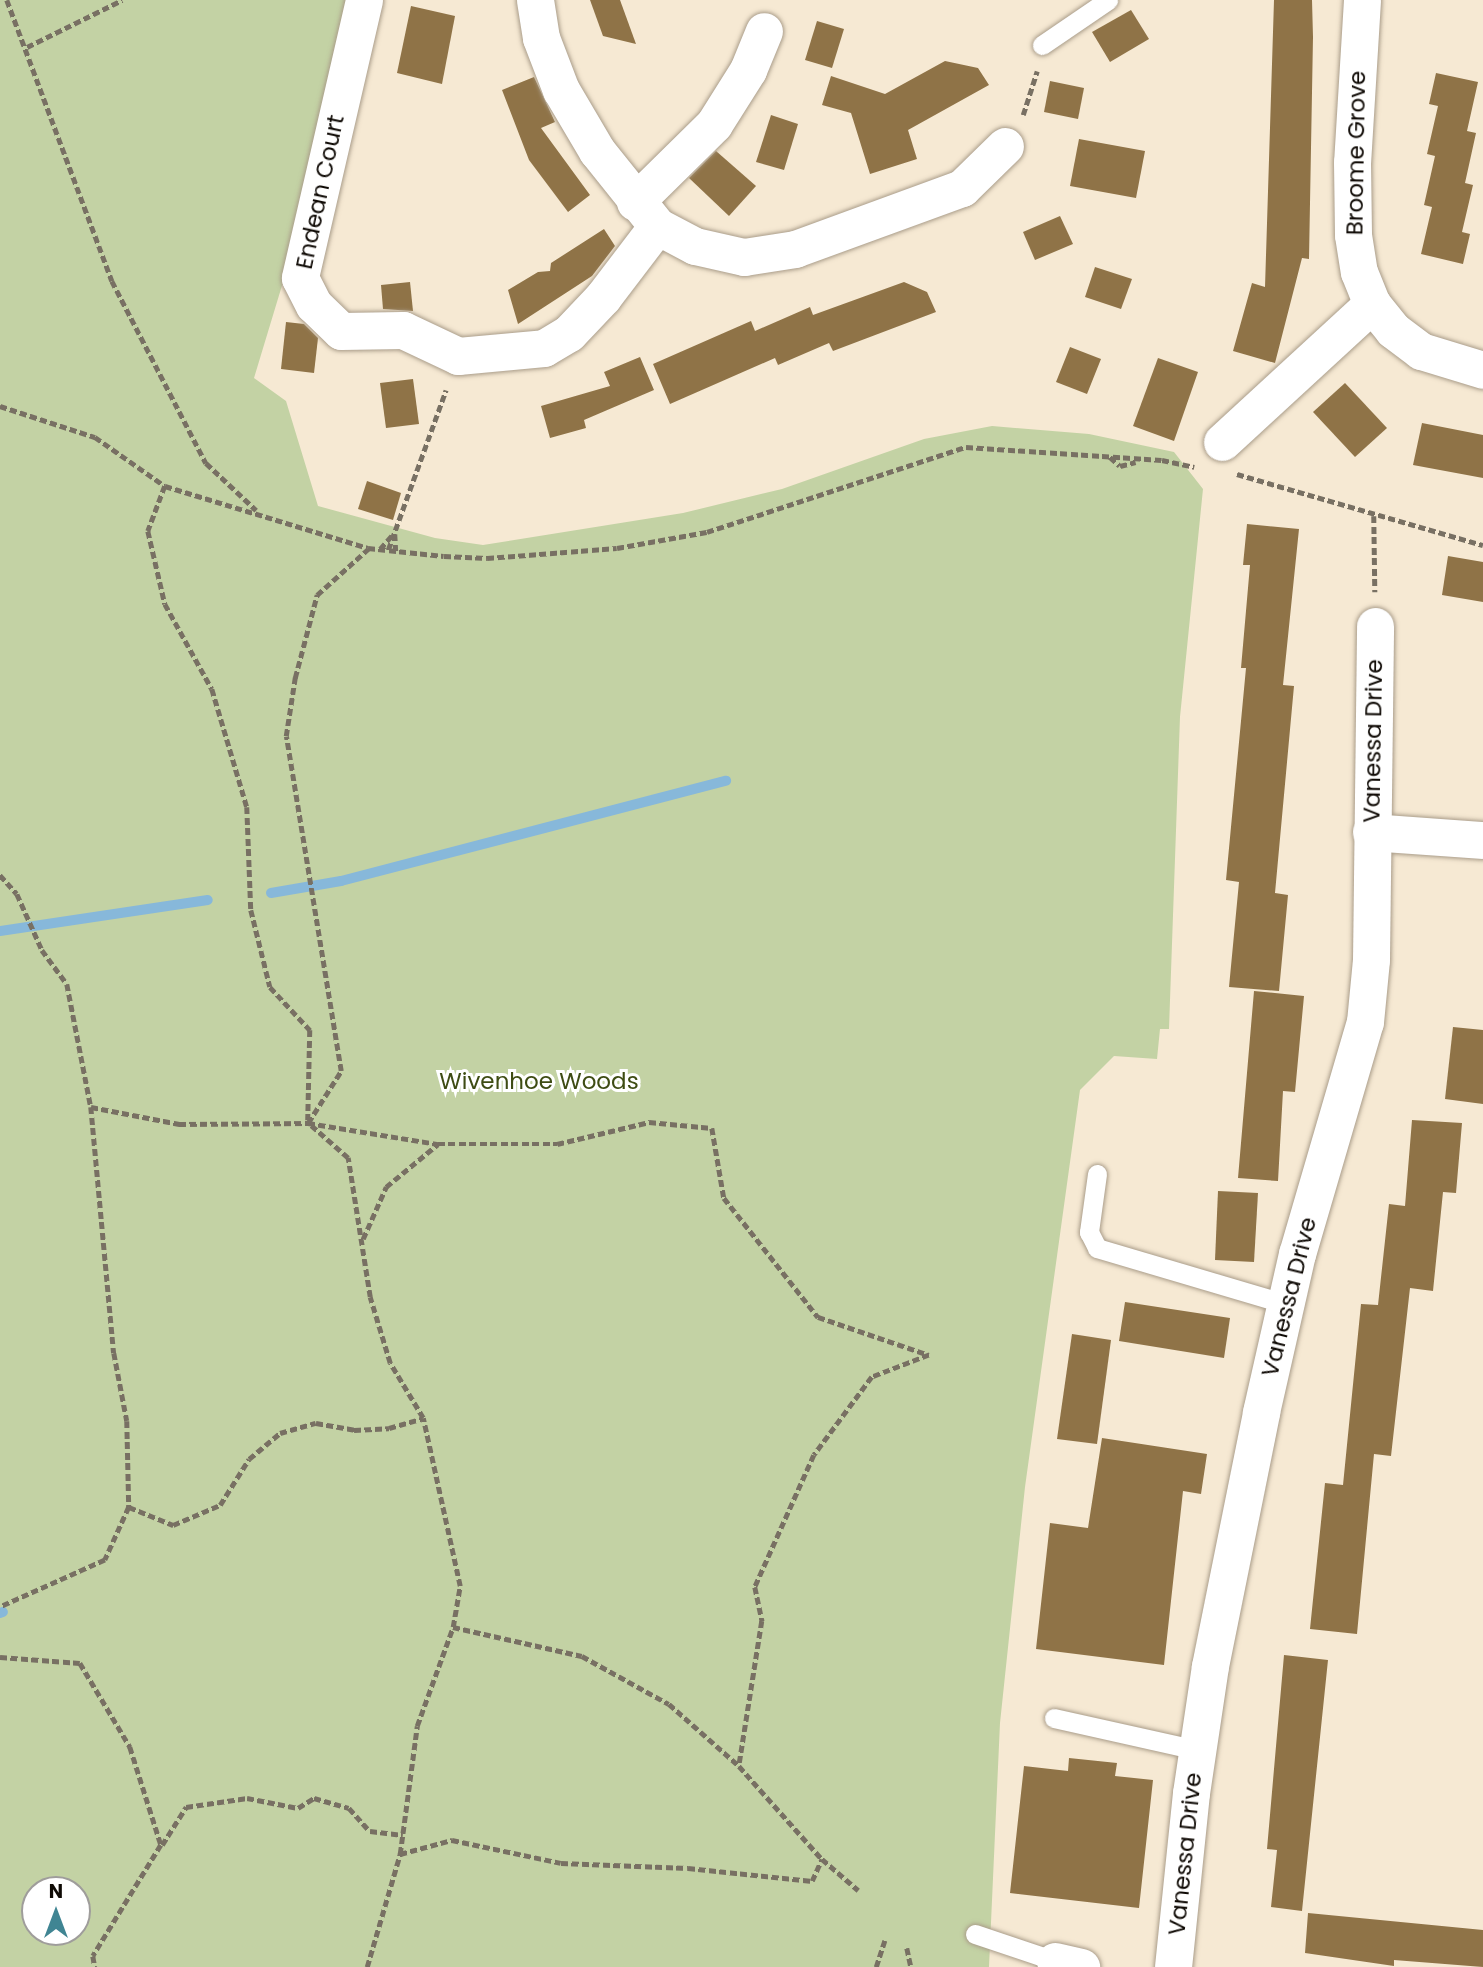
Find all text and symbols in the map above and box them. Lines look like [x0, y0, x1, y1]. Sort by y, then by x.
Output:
street label: Broome Grove [1341, 70, 1371, 236]
street label: Endean Court [290, 112, 350, 272]
street label: Vanessa Drive [1358, 659, 1388, 823]
park label: Wivenhoe Woods [439, 1067, 639, 1095]
street label: Vanessa Drive [1256, 1214, 1322, 1380]
street label: Vanessa Drive [1163, 1771, 1207, 1937]
north arrow [21, 1876, 91, 1946]
text: N [49, 1878, 63, 1905]

